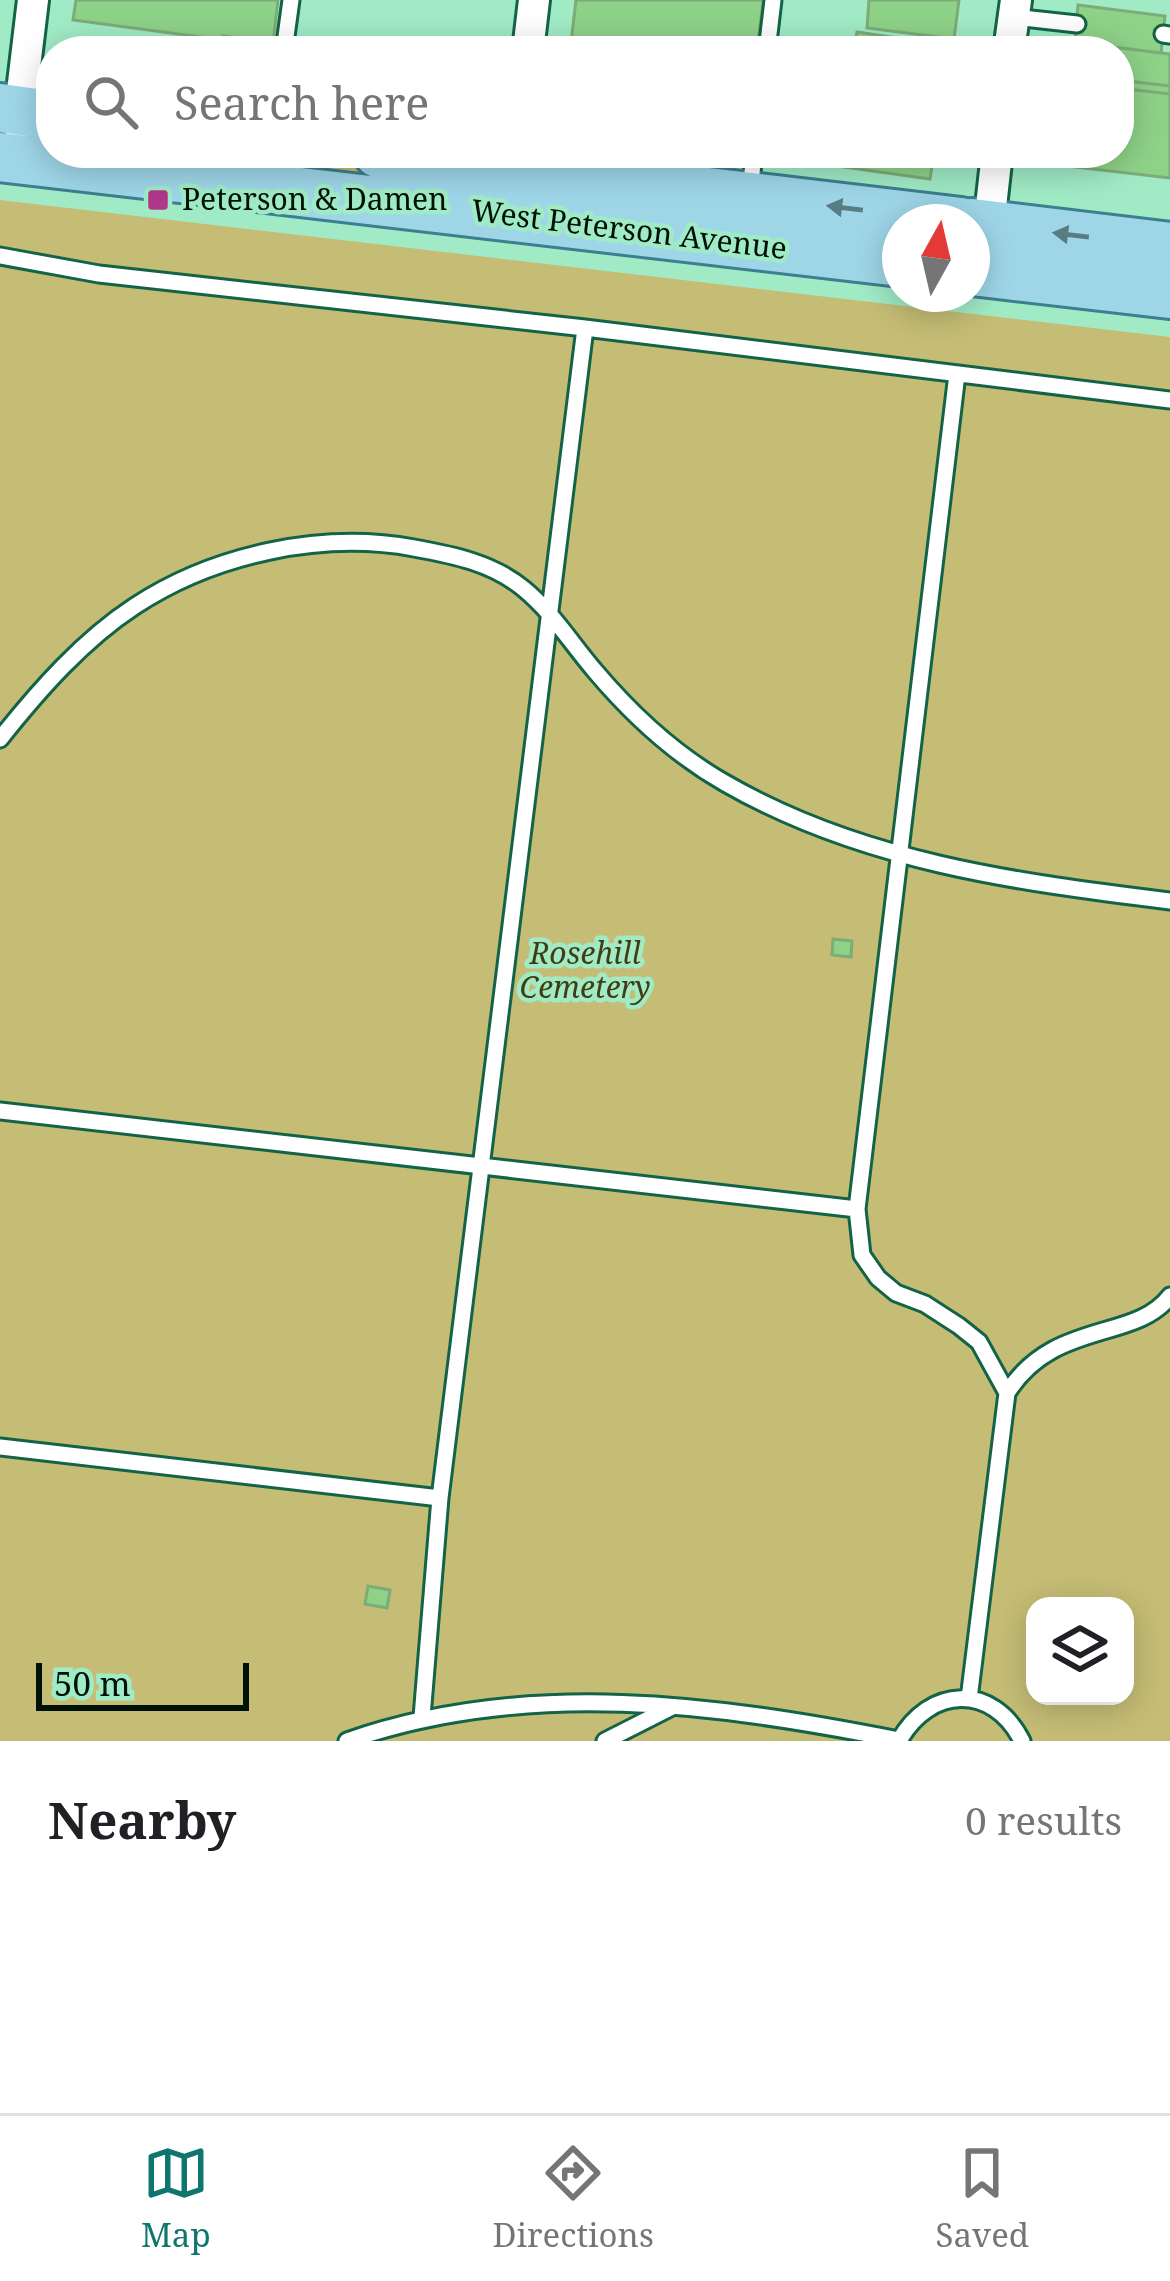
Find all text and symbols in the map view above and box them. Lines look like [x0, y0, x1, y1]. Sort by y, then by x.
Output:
search box [36, 36, 1134, 168]
icon: search [78, 69, 144, 135]
text: Search here [174, 72, 429, 133]
place label: Peterson & Damen [182, 178, 447, 219]
marker: Peterson & Damen [145, 187, 171, 213]
street label: West Peterson Avenue [469, 189, 789, 268]
one-way arrow [826, 199, 863, 218]
north arrow [882, 204, 990, 312]
one-way arrow [1052, 225, 1089, 244]
park label: Rosehill Cemetery [520, 932, 650, 1007]
map controls [1026, 1597, 1134, 1705]
button: layers [1026, 1597, 1134, 1705]
scale bar [36, 1657, 249, 1710]
text: 50 m [54, 1661, 131, 1706]
text: Nearby [48, 1784, 236, 1854]
text: 0 results [965, 1793, 1122, 1846]
tab: Map [141, 2140, 211, 2257]
tab: Directions [492, 2140, 654, 2257]
tab: Saved [936, 2140, 1029, 2257]

